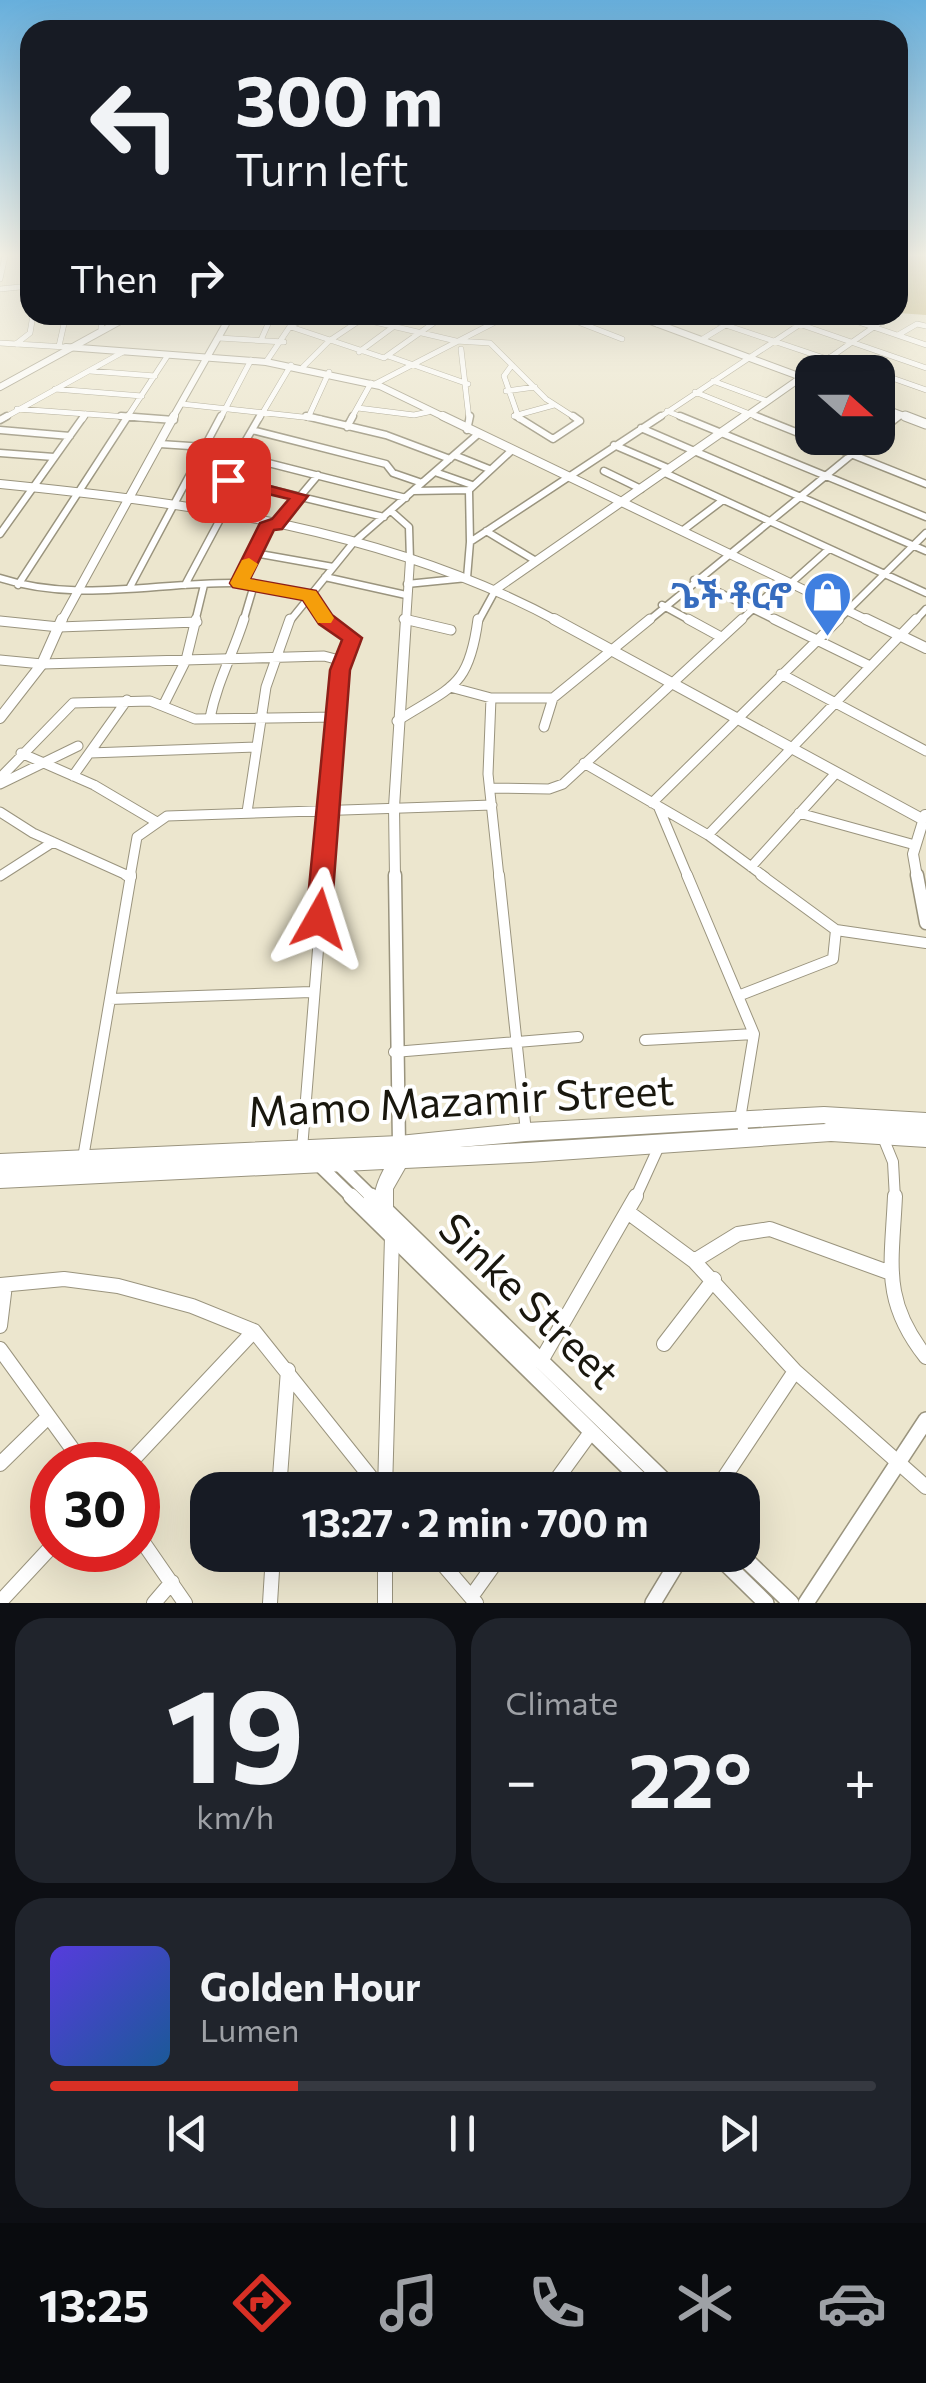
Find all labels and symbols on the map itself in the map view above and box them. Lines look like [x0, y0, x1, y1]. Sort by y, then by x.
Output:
north arrow [795, 355, 895, 455]
pin [186, 438, 271, 523]
shop icon: ጌች ቶርኖ [801, 570, 853, 638]
place label: ጌች ቶርኖ [671, 572, 792, 615]
position arrow [267, 867, 371, 971]
street label: Mamo Mazamir Street [246, 1062, 676, 1136]
street label: Sinke Street [430, 1201, 631, 1398]
speed limit sign: 30 [30, 1442, 160, 1572]

